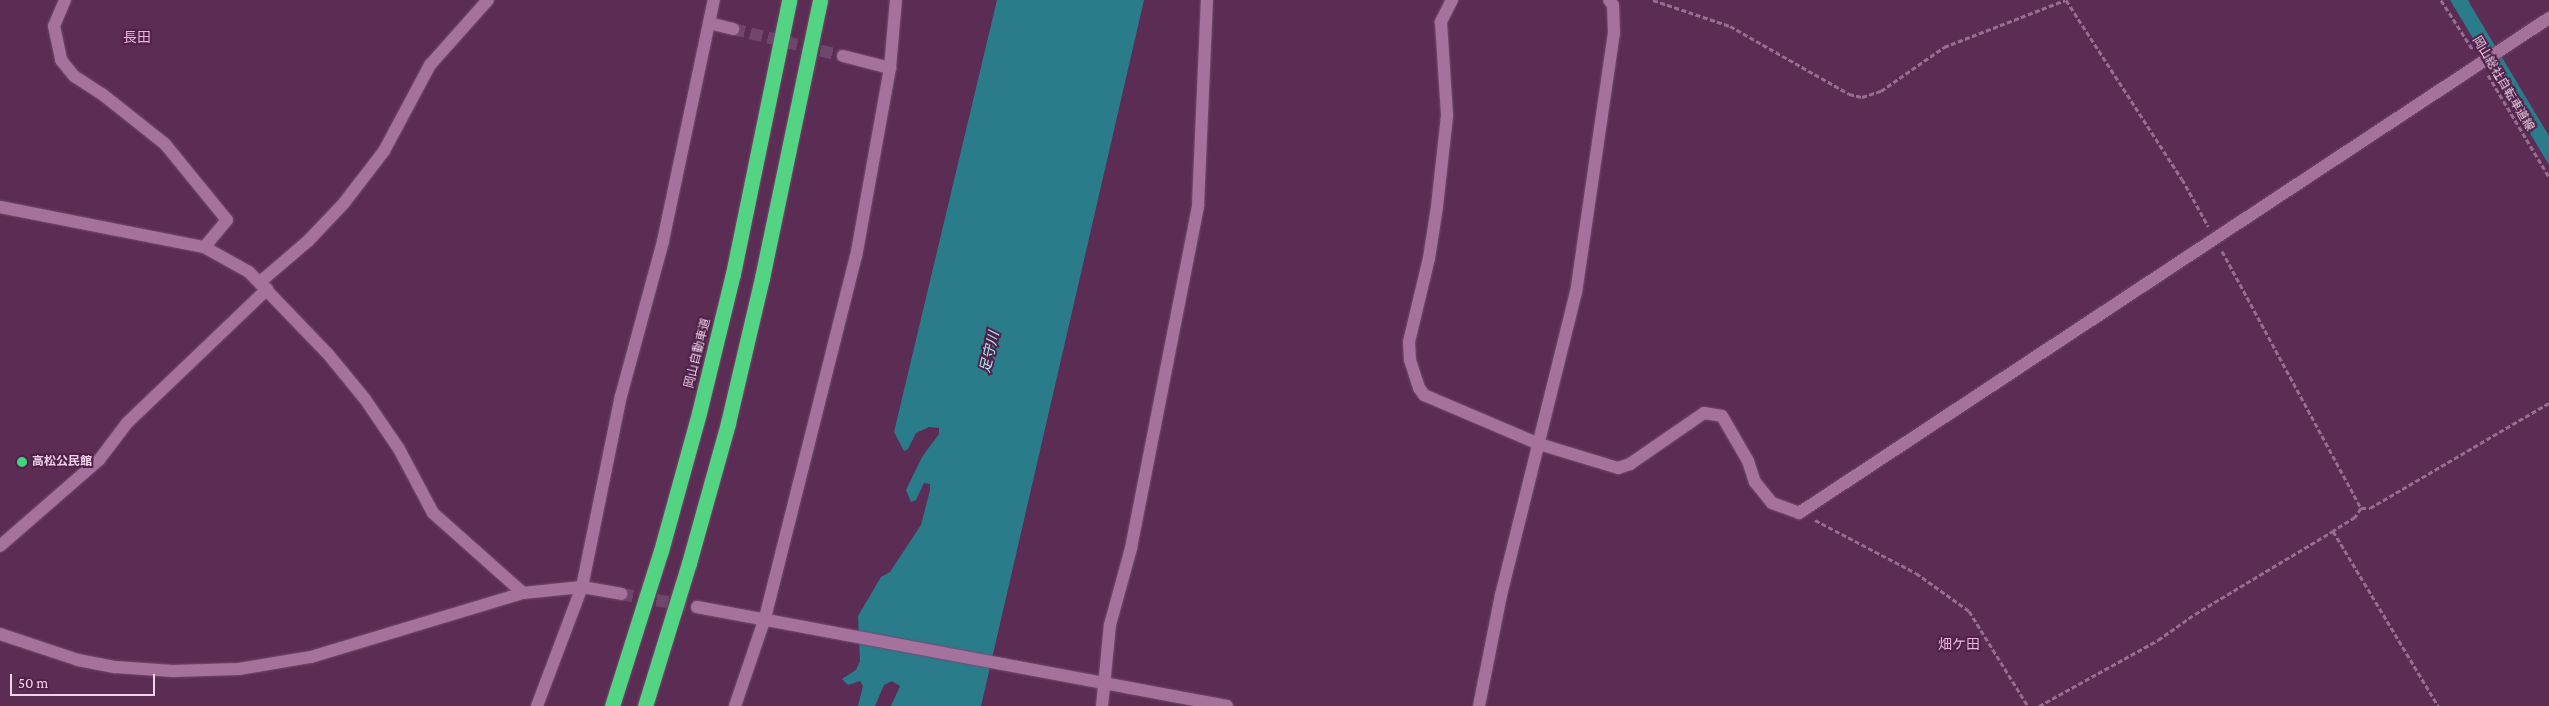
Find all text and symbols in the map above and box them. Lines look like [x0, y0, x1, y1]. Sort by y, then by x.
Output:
district label: 長田 [123, 29, 151, 45]
street label: 岡山総社自転車道線 [2469, 34, 2537, 134]
street label: 岡山自動車道 [682, 316, 714, 390]
water label: 足守川 [976, 330, 1002, 374]
place label: 高松公民館 [32, 455, 92, 469]
marker: 高松公民館 [16, 456, 28, 468]
district label: 畑ケ田 [1938, 636, 1980, 652]
scale bar [12, 664, 158, 696]
text: 50 m [18, 675, 48, 691]

